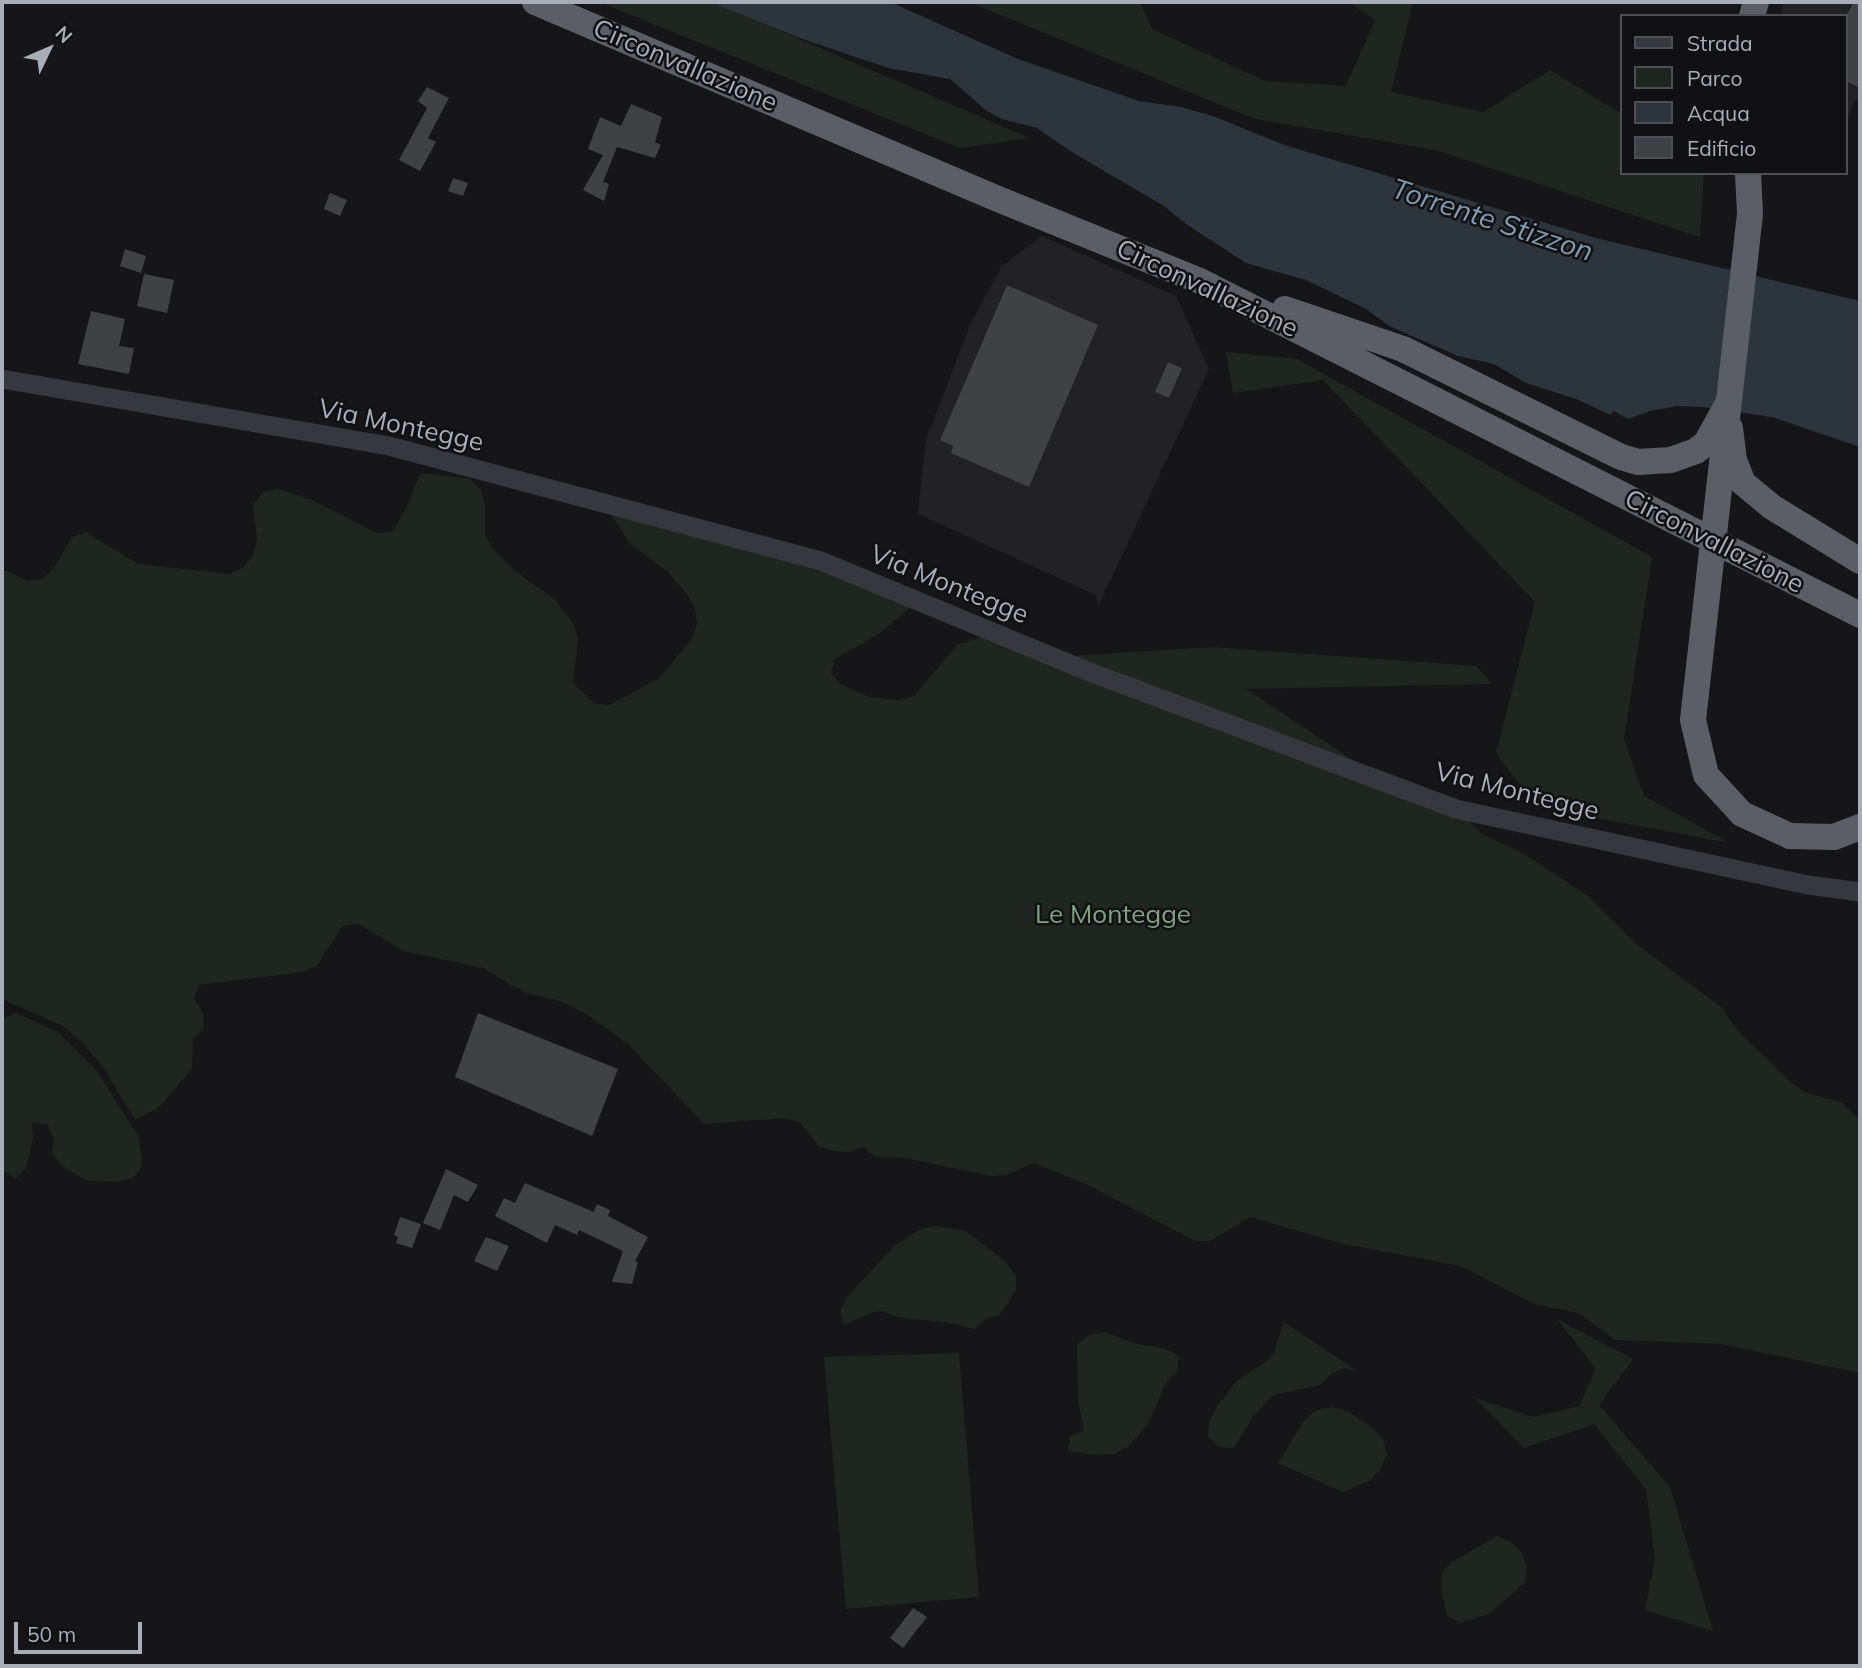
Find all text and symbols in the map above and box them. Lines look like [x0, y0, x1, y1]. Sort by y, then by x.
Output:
street label: Circonvallazione [588, 13, 782, 119]
north arrow [14, 14, 84, 84]
legend [1620, 14, 1848, 175]
text: N [50, 21, 78, 48]
text: Strada [1687, 30, 1753, 56]
text: Parco [1687, 65, 1742, 91]
text: Acqua [1687, 100, 1750, 126]
text: Edificio [1687, 135, 1756, 161]
water label: Torrente Stizzon [1387, 173, 1597, 269]
street label: Circonvallazione [1111, 233, 1303, 345]
street label: Via Montegge [316, 393, 486, 459]
street label: Circonvallazione [1619, 483, 1809, 601]
street label: Via Montegge [865, 539, 1033, 631]
street label: Via Montegge [1432, 757, 1602, 827]
park label: Le Montegge [1035, 899, 1191, 931]
scale bar [18, 1608, 145, 1652]
text: 50 m [27, 1621, 76, 1647]

